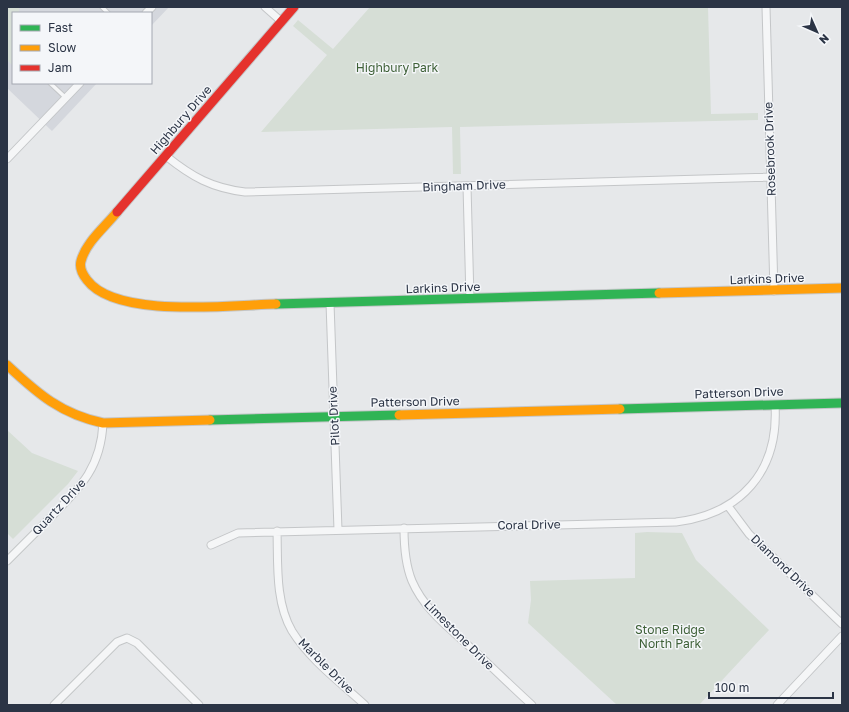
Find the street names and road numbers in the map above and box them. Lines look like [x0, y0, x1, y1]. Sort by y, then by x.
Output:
street label: Highbury Drive [147, 82, 215, 157]
street label: Rosebrook Drive [760, 102, 779, 196]
street label: Bingham Drive [422, 177, 506, 194]
street label: Larkins Drive [729, 270, 805, 287]
street label: Larkins Drive [405, 279, 481, 296]
street label: Patterson Drive [694, 383, 784, 402]
street label: Pilot Drive [324, 386, 343, 446]
street label: Patterson Drive [370, 393, 460, 410]
street label: Quartz Drive [29, 475, 89, 538]
street label: Coral Drive [497, 516, 561, 533]
street label: Diamond Drive [748, 531, 819, 600]
street label: Limestone Drive [421, 596, 498, 673]
street label: Marble Drive [295, 635, 357, 697]

